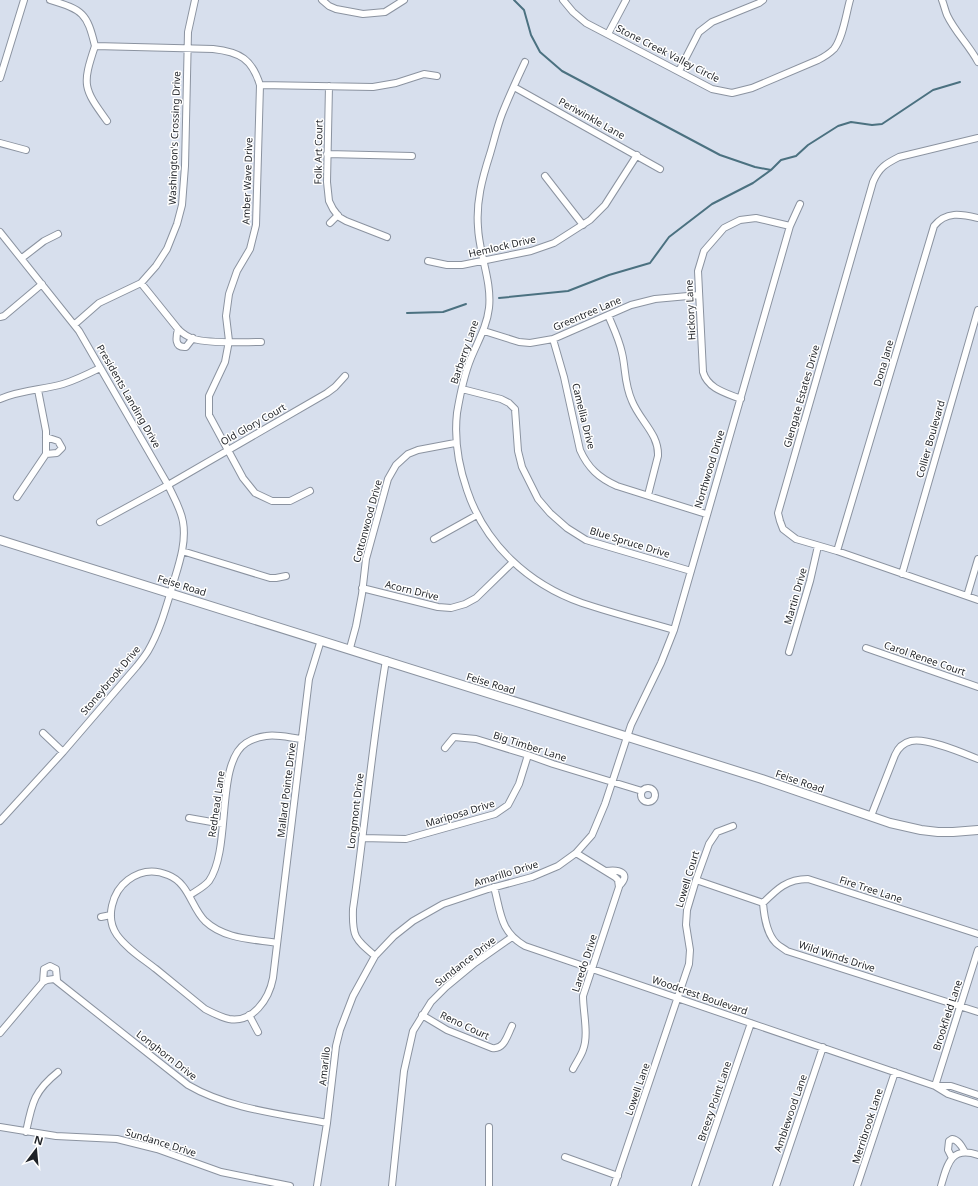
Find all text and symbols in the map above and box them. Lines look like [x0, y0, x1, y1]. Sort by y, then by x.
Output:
street label: Stone Creek Valley Circle [614, 21, 723, 85]
street label: Washington's Crossing Drive [165, 71, 183, 205]
street label: Periwinkle Lane [556, 94, 628, 142]
street label: Folk Art Court [310, 119, 326, 185]
street label: Amber Wave Drive [238, 137, 256, 225]
street label: Hemlock Drive [467, 231, 537, 261]
street label: Hickory Lane [681, 279, 699, 341]
street label: Greentree Lane [551, 292, 624, 334]
street label: Barberry Lane [447, 318, 482, 386]
street label: Dona Jane [870, 338, 896, 388]
street label: Presidents Landing Drive [94, 342, 165, 451]
street label: Glengate Estates Drive [780, 343, 822, 449]
street label: Camellia Drive [569, 382, 599, 451]
street label: Old Glory Court [218, 399, 289, 448]
street label: Collier Boulevard [912, 399, 948, 479]
street label: Northwood Drive [690, 428, 728, 510]
street label: Cottonwood Drive [349, 478, 385, 564]
street label: Blue Spruce Drive [588, 523, 672, 561]
street label: Martin Drive [780, 566, 810, 626]
street label: Feise Road [156, 571, 208, 599]
street label: Acorn Drive [384, 577, 441, 604]
street label: Carol Renee Court [882, 637, 968, 679]
street label: Stoneybrook Drive [77, 642, 143, 718]
street label: Feise Road [465, 669, 517, 697]
street label: Big Timber Lane [491, 728, 569, 765]
street label: Mallard Pointe Drive [273, 741, 299, 838]
street label: Feise Road [774, 766, 826, 796]
street label: Redhead Lane [204, 770, 228, 838]
street label: Longmont Drive [343, 772, 367, 850]
street label: Mariposa Drive [424, 796, 496, 830]
street label: Lowell Court [672, 849, 702, 909]
street label: Amarillo Drive [472, 856, 540, 889]
street label: Fire Tree Lane [838, 872, 905, 906]
street label: Laredo Drive [568, 932, 600, 994]
street label: Sundance Drive [432, 933, 499, 989]
street label: Wild Winds Drive [797, 937, 877, 975]
street label: Woodcrest Boulevard [650, 972, 750, 1018]
street label: Brookfield Lane [929, 978, 965, 1052]
street label: Reno Court [438, 1007, 492, 1043]
street label: Longhorn Drive [134, 1027, 201, 1083]
street label: Amarillo [315, 1046, 333, 1086]
street label: Breezy Point Lane [694, 1059, 734, 1143]
street label: Lowell Lane [621, 1060, 653, 1117]
street label: Amblewood Lane [770, 1072, 810, 1154]
street label: Merribrook Lane [848, 1086, 886, 1165]
street label: Sundance Drive [124, 1125, 199, 1160]
north arrow [16, 1130, 56, 1170]
text: N [33, 1131, 45, 1148]

